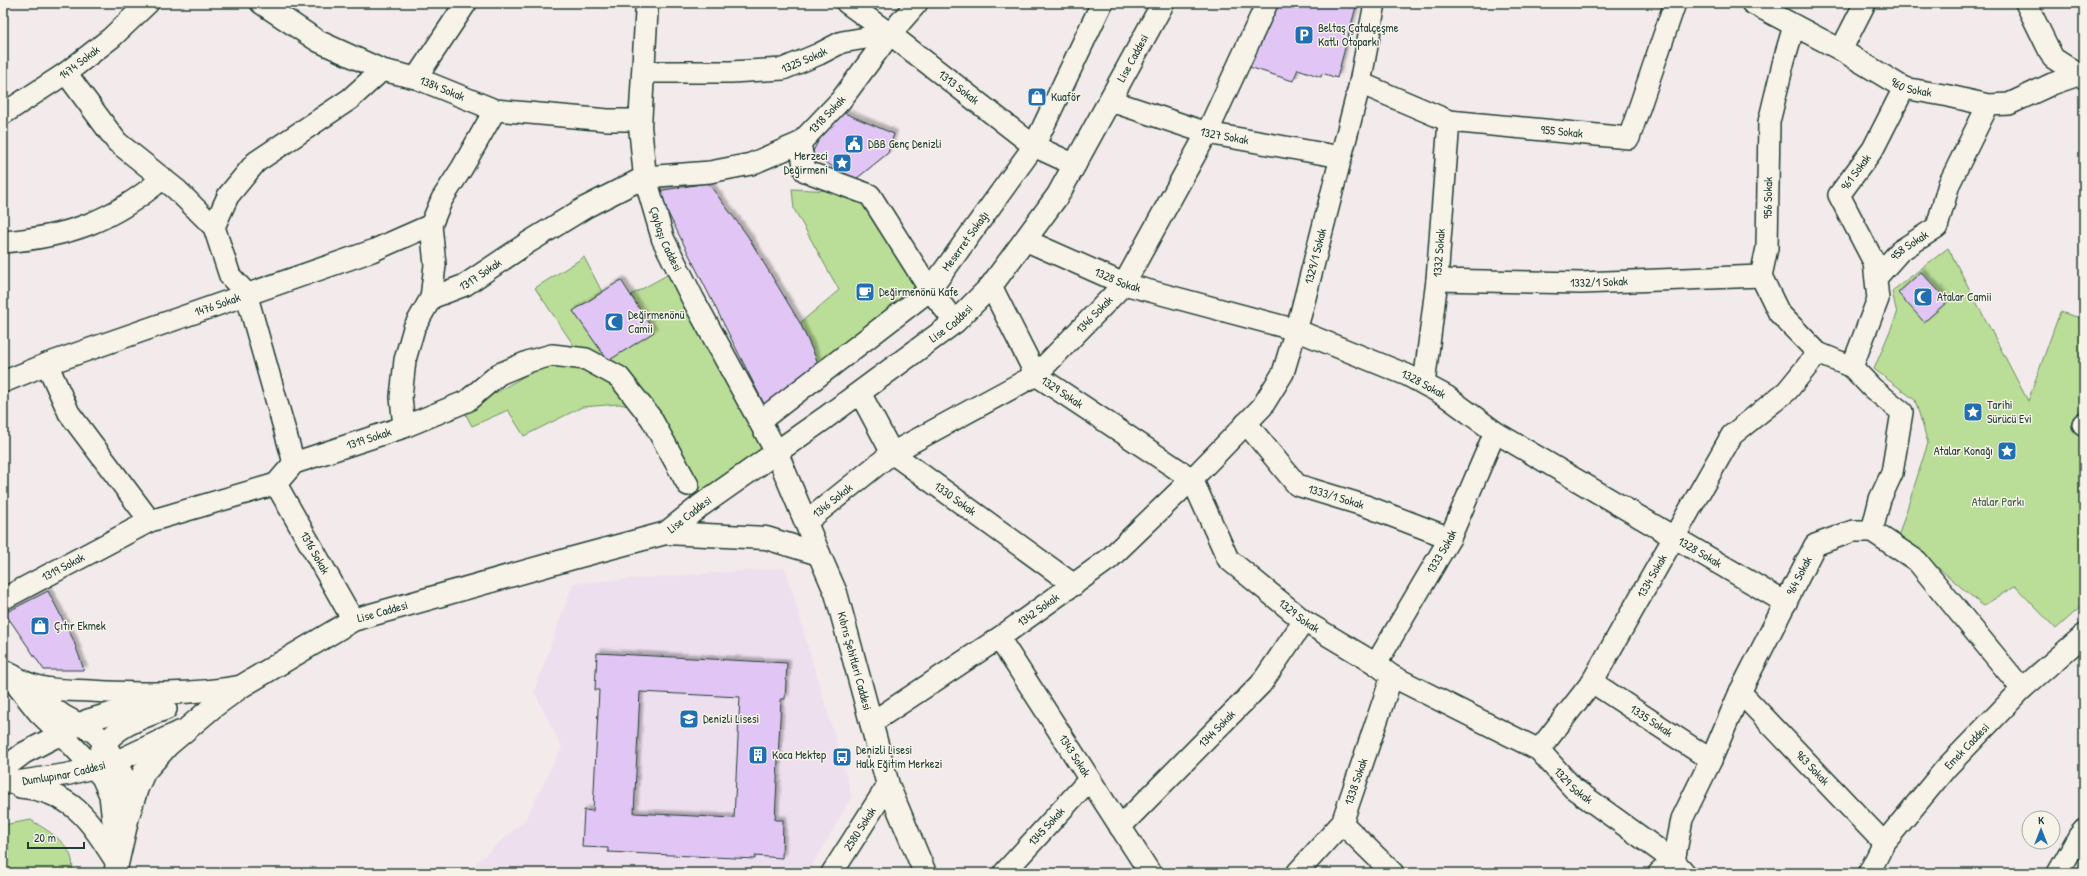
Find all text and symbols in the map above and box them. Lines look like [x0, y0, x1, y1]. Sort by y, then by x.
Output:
place label: Beltaş Çatalçeşme Katlı Otoparkı [1318, 19, 1399, 50]
parking icon: Beltaş Çatalçeşme Katlı Otoparkı [1293, 24, 1315, 46]
street label: Lise Caddesi [1112, 31, 1152, 85]
street label: 1474 Sokak [55, 41, 103, 83]
street label: 1325 Sokak [778, 42, 830, 77]
street label: 1313 Sokak [935, 66, 983, 108]
street label: 1384 Sokak [417, 71, 468, 105]
street label: 960 Sokak [1888, 73, 1933, 101]
shop icon: Kuaför [1026, 86, 1048, 108]
place label: Kuaför [1051, 88, 1081, 105]
street label: 1318 Sokak [804, 92, 849, 137]
street label: 955 Sokak [1540, 121, 1584, 142]
street label: 1327 Sokak [1198, 122, 1250, 148]
public building icon: DBB Genç Denizli [843, 133, 865, 155]
place label: DBB Genç Denizli [868, 135, 942, 152]
place label: Merzeci Değirmeni [784, 147, 828, 178]
street label: 961 Sokak [1836, 150, 1875, 194]
place icon: Merzeci Değirmeni [831, 152, 853, 174]
street label: 956 Sokak [1759, 177, 1776, 219]
street label: Çaybaşı Caddesi [646, 204, 687, 274]
street label: Meserret Sokağı [937, 207, 992, 274]
street label: 1329/1 Sokak [1300, 226, 1330, 286]
street label: 958 Sokak [1886, 226, 1931, 264]
street label: 1332 Sokak [1428, 228, 1449, 278]
street label: 1317 Sokak [457, 254, 505, 294]
street label: 1328 Sokak [1092, 263, 1143, 296]
street label: 1332/1 Sokak [1570, 272, 1628, 291]
cafe icon: Değirmenönü Kafe [854, 281, 876, 303]
place label: Değirmenönü Kafe [879, 283, 959, 300]
mosque icon: Atalar Camii [1912, 286, 1934, 308]
street label: 1476 Sokak [192, 288, 242, 320]
place label: Atalar Camii [1937, 288, 1992, 305]
street label: 1346 Sokak [1072, 292, 1116, 337]
street label: Lise Caddesi [925, 300, 976, 346]
place label: Değirmenönü Camii [628, 306, 685, 337]
mosque icon: Değirmenönü Camii [603, 311, 625, 333]
street label: 1328 Sokak [1399, 365, 1449, 402]
street label: 1329 Sokak [1038, 372, 1087, 412]
place label: Tarihi Sürücü Evi [1987, 396, 2032, 427]
place icon: Tarihi Sürücü Evi [1962, 401, 1984, 423]
street label: 1319 Sokak [344, 423, 393, 453]
place icon: Atalar Konağı [1996, 440, 2018, 462]
place label: Atalar Konağı [1934, 442, 1993, 459]
street label: 1330 Sokak [931, 477, 980, 519]
street label: 1346 Sokak [809, 479, 856, 522]
street label: 1333/1 Sokak [1306, 480, 1366, 513]
street label: Lise Caddesi [663, 491, 715, 537]
park label: Atalar Parkı [1972, 493, 2024, 510]
street label: 1333 Sokak [1422, 527, 1461, 577]
street label: 1316 Sokak [296, 528, 334, 577]
street label: 1328 Sokak [1675, 532, 1725, 572]
street label: 1319 Sokak [38, 548, 87, 585]
street label: 1334 Sokak [1633, 551, 1671, 601]
street label: 964 Sokak [1782, 553, 1816, 598]
street label: 1342 Sokak [1014, 589, 1062, 630]
street label: 1329 Sokak [1275, 595, 1323, 636]
street label: Lise Caddesi [355, 596, 410, 626]
street label: Kıbrıs Şehitleri Caddesi [833, 610, 876, 712]
shop icon: Çıtır Ekmek [29, 615, 51, 637]
place label: Çıtır Ekmek [54, 617, 106, 634]
street label: 1335 Sokak [1627, 700, 1676, 741]
street label: 1344 Sokak [1194, 706, 1239, 751]
school or university icon: Denizli Lisesi [678, 708, 700, 730]
place label: Denizli Lisesi [703, 710, 759, 727]
street label: Emek Caddesi [1940, 719, 1993, 773]
street label: 1343 Sokak [1055, 731, 1095, 780]
place label: Denizli Lisesi Halk Eğitim Merkezi [856, 741, 942, 772]
building icon: Koca Mektep [747, 744, 769, 766]
place label: Koca Mektep [772, 746, 826, 763]
bus stop icon: Denizli Lisesi Halk Eğitim Merkezi [831, 746, 853, 768]
street label: 963 Sokak [1792, 746, 1834, 789]
street label: Dumlupınar Caddesi [21, 756, 107, 789]
street label: 1338 Sokak [1340, 756, 1371, 807]
street label: 1329 Sokak [1550, 763, 1596, 808]
street label: 1345 Sokak [1024, 803, 1068, 849]
street label: 2580 Sokak [839, 804, 880, 854]
north arrow [2021, 810, 2061, 850]
text: K [2038, 813, 2044, 827]
scale bar [28, 824, 84, 850]
text: 20 m [34, 829, 56, 846]

